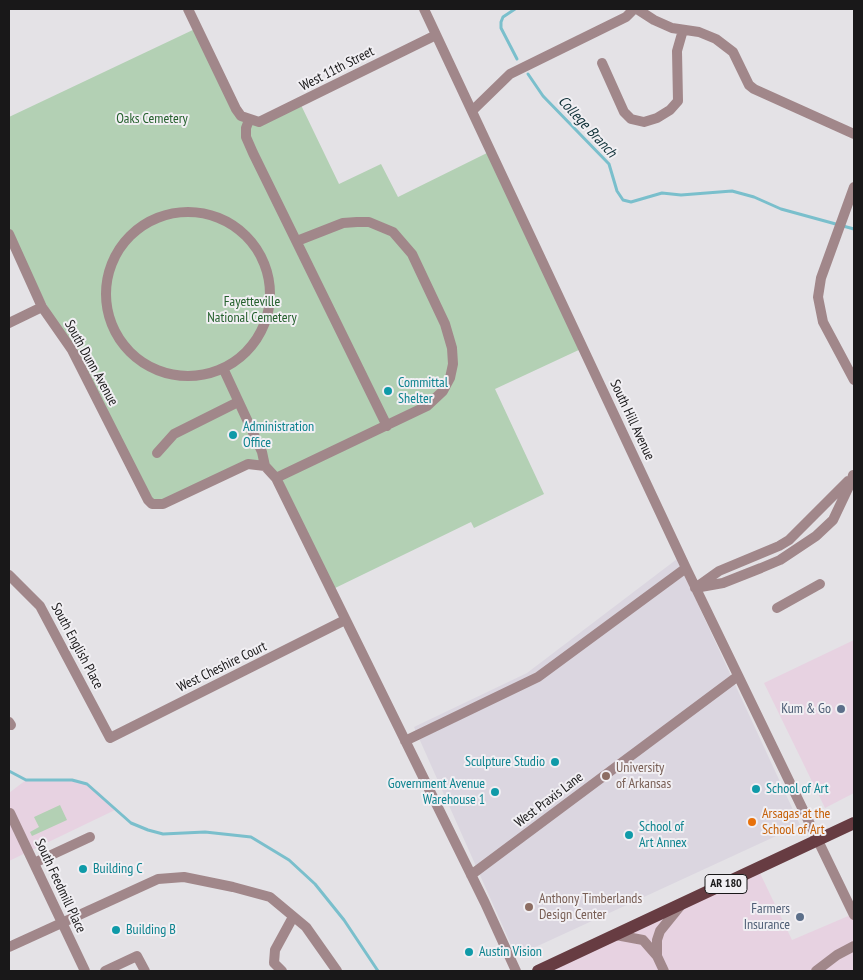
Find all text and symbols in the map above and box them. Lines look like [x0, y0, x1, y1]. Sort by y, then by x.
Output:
street label: West 11th Street [297, 43, 377, 95]
water label: College Branch [554, 93, 620, 161]
park label: Oaks Cemetery [116, 111, 188, 127]
park label: Fayetteville National Cemetery [207, 294, 297, 326]
street label: South Dunn Avenue [61, 317, 121, 409]
place label: Committal Shelter [398, 375, 448, 408]
street label: South Hill Avenue [606, 377, 658, 463]
marker: Committal Shelter [382, 385, 394, 397]
place label: Administration Office [243, 419, 314, 452]
marker: Administration Office [227, 429, 239, 441]
street label: South English Place [47, 600, 107, 692]
street label: West Cheshire Court [175, 638, 269, 696]
place label: Kum & Go [781, 701, 831, 717]
marker: Kum & Go [835, 703, 847, 715]
place label: Sculpture Studio [465, 754, 545, 770]
marker: Sculpture Studio [549, 756, 561, 768]
place label: University of Arkansas [616, 760, 671, 792]
street label: West Praxis Lane [511, 769, 587, 831]
marker: University of Arkansas [600, 770, 612, 782]
place label: Government Avenue Warehouse 1 [388, 776, 485, 809]
place label: School of Art [766, 781, 829, 797]
marker: School of Art [750, 783, 762, 795]
marker: Government Avenue Warehouse 1 [489, 786, 501, 798]
place label: Arsagas at the School of Art [762, 806, 830, 839]
marker: Arsagas at the School of Art [746, 816, 758, 828]
place label: School of Art Annex [639, 819, 687, 852]
marker: School of Art Annex [623, 829, 635, 841]
street label: South Feedmill Place [31, 836, 89, 936]
place label: Building C [93, 861, 143, 877]
marker: Building C [77, 863, 89, 875]
road number: AR 180 [705, 874, 747, 894]
place label: Anthony Timberlands Design Center [539, 891, 642, 924]
marker: Anthony Timberlands Design Center [523, 901, 535, 913]
place label: Farmers Insurance [744, 901, 790, 934]
marker: Farmers Insurance [794, 911, 806, 923]
place label: Building B [126, 922, 176, 938]
marker: Building B [110, 924, 122, 936]
place label: Austin Vision [479, 944, 542, 960]
marker: Austin Vision [463, 946, 475, 958]

